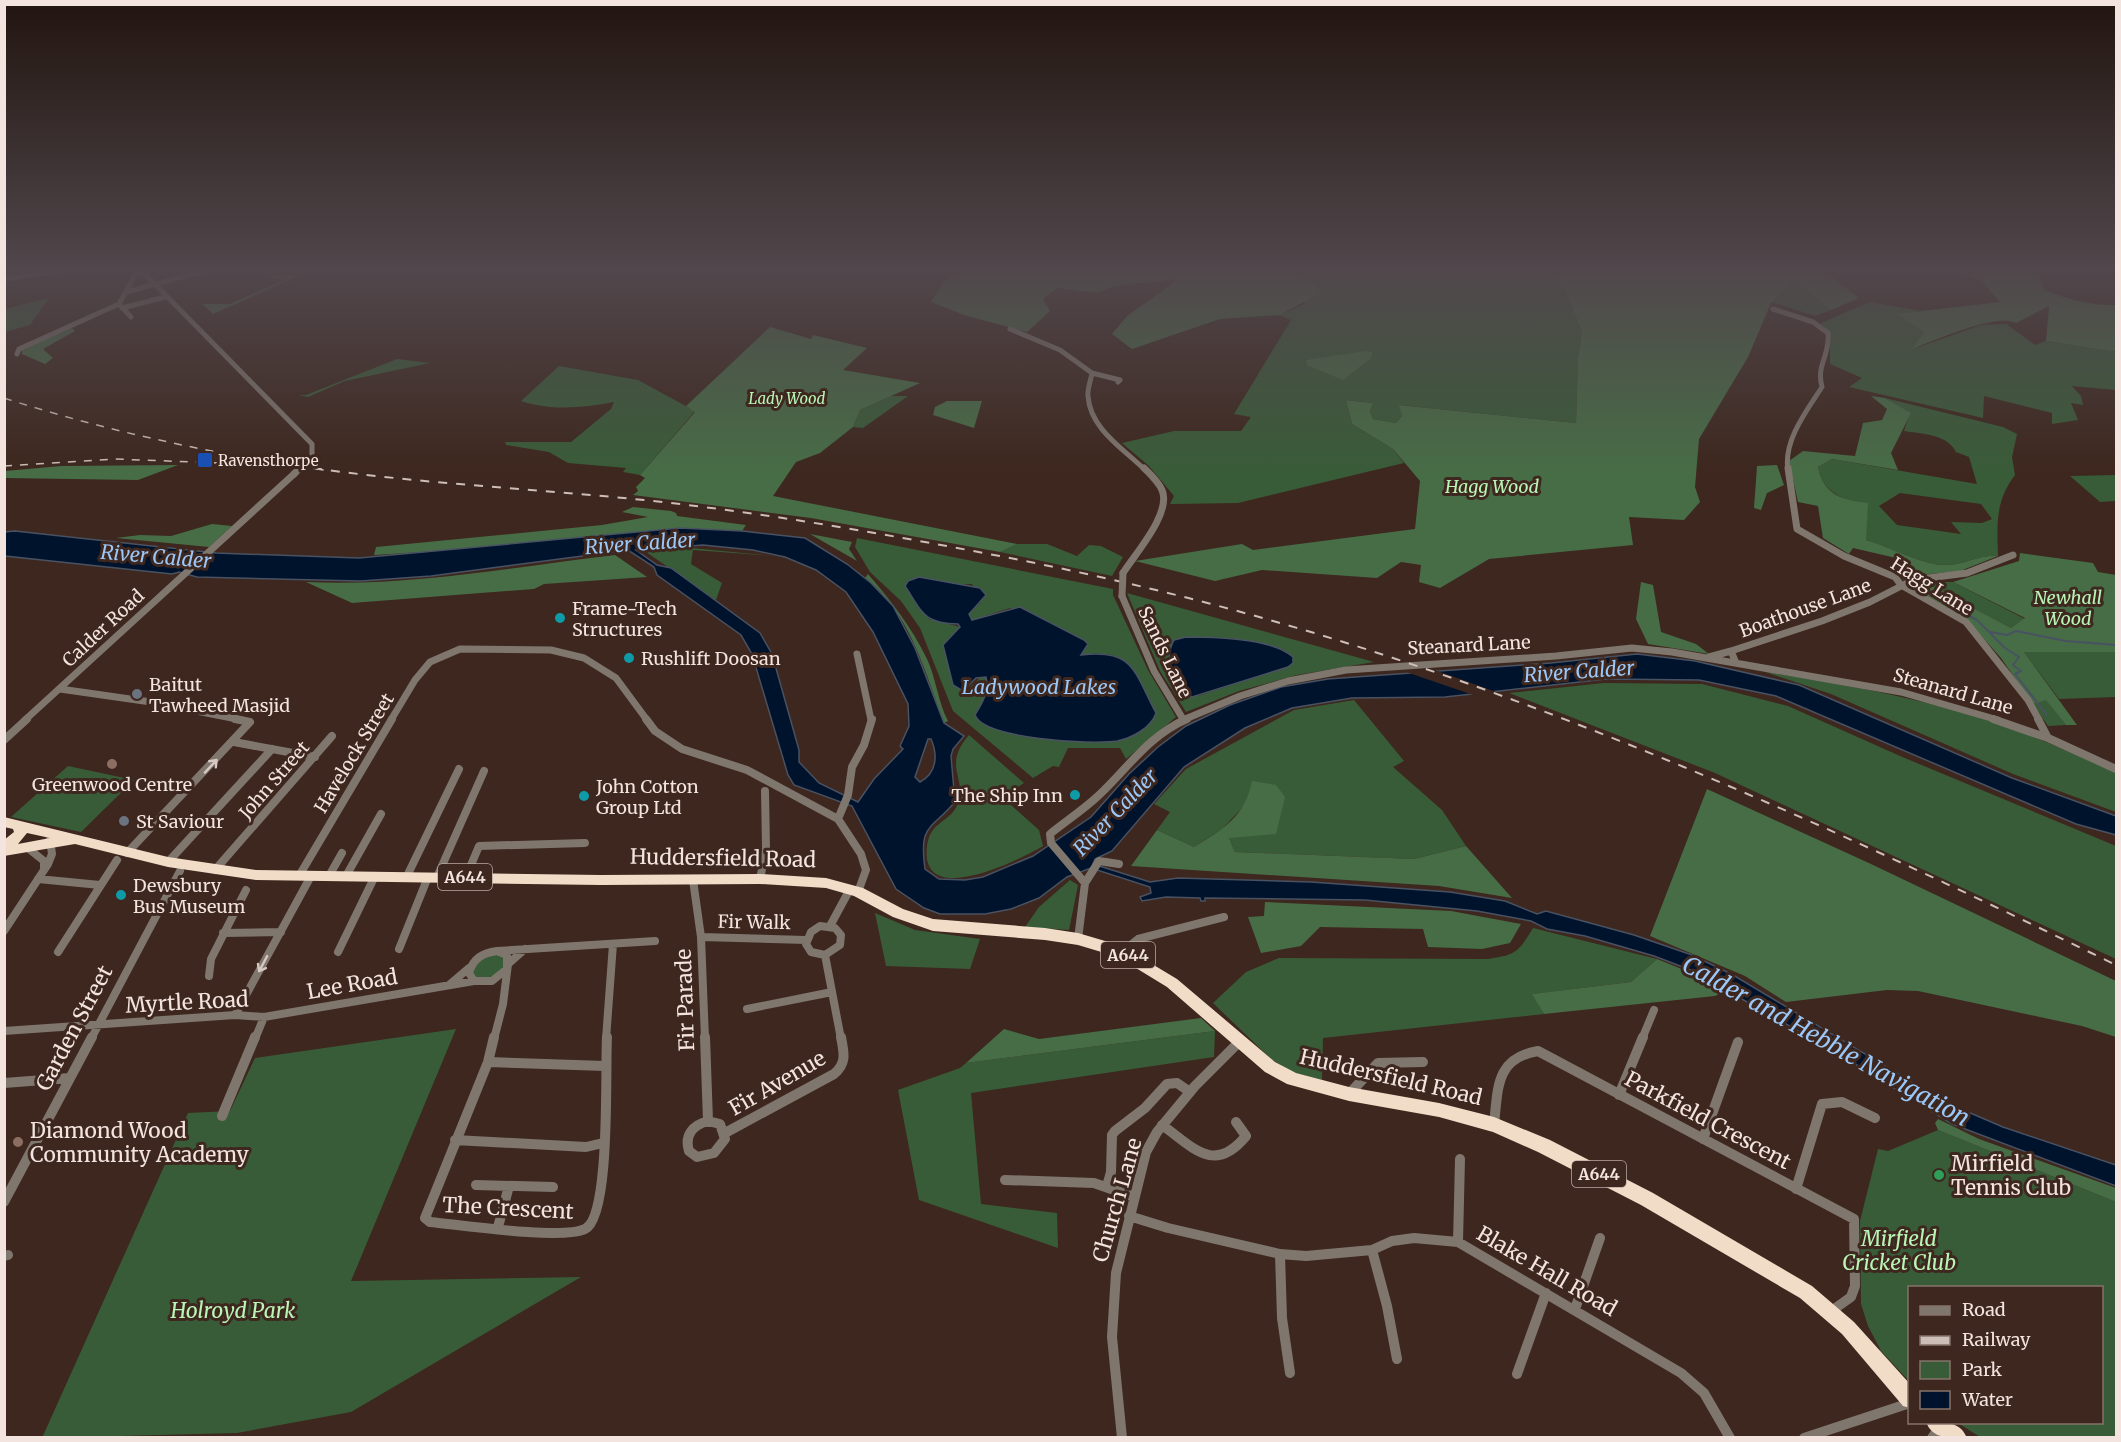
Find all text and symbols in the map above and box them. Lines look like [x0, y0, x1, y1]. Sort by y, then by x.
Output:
park label: Lady Wood [749, 389, 826, 408]
marker: Ravensthorpe [196, 451, 214, 469]
place label: Ravensthorpe [218, 451, 319, 470]
park label: Hagg Wood [1444, 475, 1540, 498]
water label: River Calder [584, 527, 697, 559]
water label: River Calder [100, 539, 213, 573]
street label: Hagg Lane [1887, 552, 1977, 620]
street label: Boathouse Lane [1736, 574, 1874, 642]
street label: Calder Road [57, 584, 149, 672]
park label: Newhall Wood [2034, 586, 2102, 630]
place label: Frame-Tech Structures [572, 597, 677, 641]
street label: Sands Lane [1133, 602, 1197, 702]
marker: Frame-Tech Structures [553, 611, 567, 625]
street label: Steanard Lane [1407, 630, 1531, 660]
place label: Rushlift Doosan [641, 647, 781, 670]
marker: Rushlift Doosan [622, 651, 636, 665]
water label: River Calder [1523, 655, 1636, 687]
street label: Steanard Lane [1891, 663, 2015, 719]
place label: Baitut Tawheed Masjid [149, 673, 290, 717]
water label: Ladywood Lakes [962, 674, 1116, 699]
marker: Baitut Tawheed Masjid [130, 687, 144, 701]
street label: Havelock Street [309, 689, 399, 817]
street label: John Street [233, 736, 314, 825]
marker: Greenwood Centre [105, 757, 119, 771]
one-way arrow [204, 759, 218, 774]
water label: River Calder [1067, 763, 1163, 861]
place label: Greenwood Centre [32, 773, 192, 796]
place label: John Cotton Group Ltd [595, 775, 699, 819]
place label: The Ship Inn [951, 784, 1063, 807]
marker: The Ship Inn [1068, 788, 1082, 802]
marker: John Cotton Group Ltd [577, 789, 591, 803]
place label: St Saviour [136, 810, 224, 833]
marker: St Saviour [117, 814, 131, 828]
street label: Huddersfield Road [630, 843, 817, 873]
road number: A644 [438, 864, 492, 890]
place label: Dewsbury Bus Museum [133, 874, 245, 918]
marker: Dewsbury Bus Museum [114, 888, 128, 902]
street label: Fir Walk [717, 910, 791, 934]
road number: A644 [1101, 942, 1155, 968]
street label: Fir Parade [670, 948, 700, 1052]
water label: Calder and Hebble Navigation [1677, 949, 1975, 1133]
one-way arrow [257, 955, 269, 972]
street label: Garden Street [30, 961, 118, 1095]
street label: Lee Road [305, 963, 400, 1005]
street label: Myrtle Road [125, 985, 250, 1019]
street label: Huddersfield Road [1297, 1043, 1485, 1111]
street label: Fir Avenue [724, 1044, 830, 1122]
street label: Parkfield Crescent [1620, 1065, 1796, 1175]
place label: Diamond Wood Community Academy [30, 1117, 249, 1168]
marker: Diamond Wood Community Academy [11, 1135, 25, 1149]
street label: Church Lane [1086, 1135, 1148, 1265]
place label: Mirfield Tennis Club [1951, 1150, 2071, 1201]
road number: A644 [1572, 1161, 1626, 1187]
marker: Mirfield Tennis Club [1932, 1168, 1946, 1182]
street label: The Crescent [442, 1191, 574, 1225]
street label: Blake Hall Road [1472, 1220, 1622, 1322]
park label: Mirfield Cricket Club [1842, 1225, 1956, 1276]
legend [1908, 1286, 2103, 1424]
park label: Holroyd Park [170, 1297, 296, 1324]
text: Road [1962, 1298, 2006, 1321]
text: Railway [1962, 1328, 2031, 1351]
text: Park [1962, 1358, 2003, 1381]
text: Water [1961, 1388, 2013, 1411]

